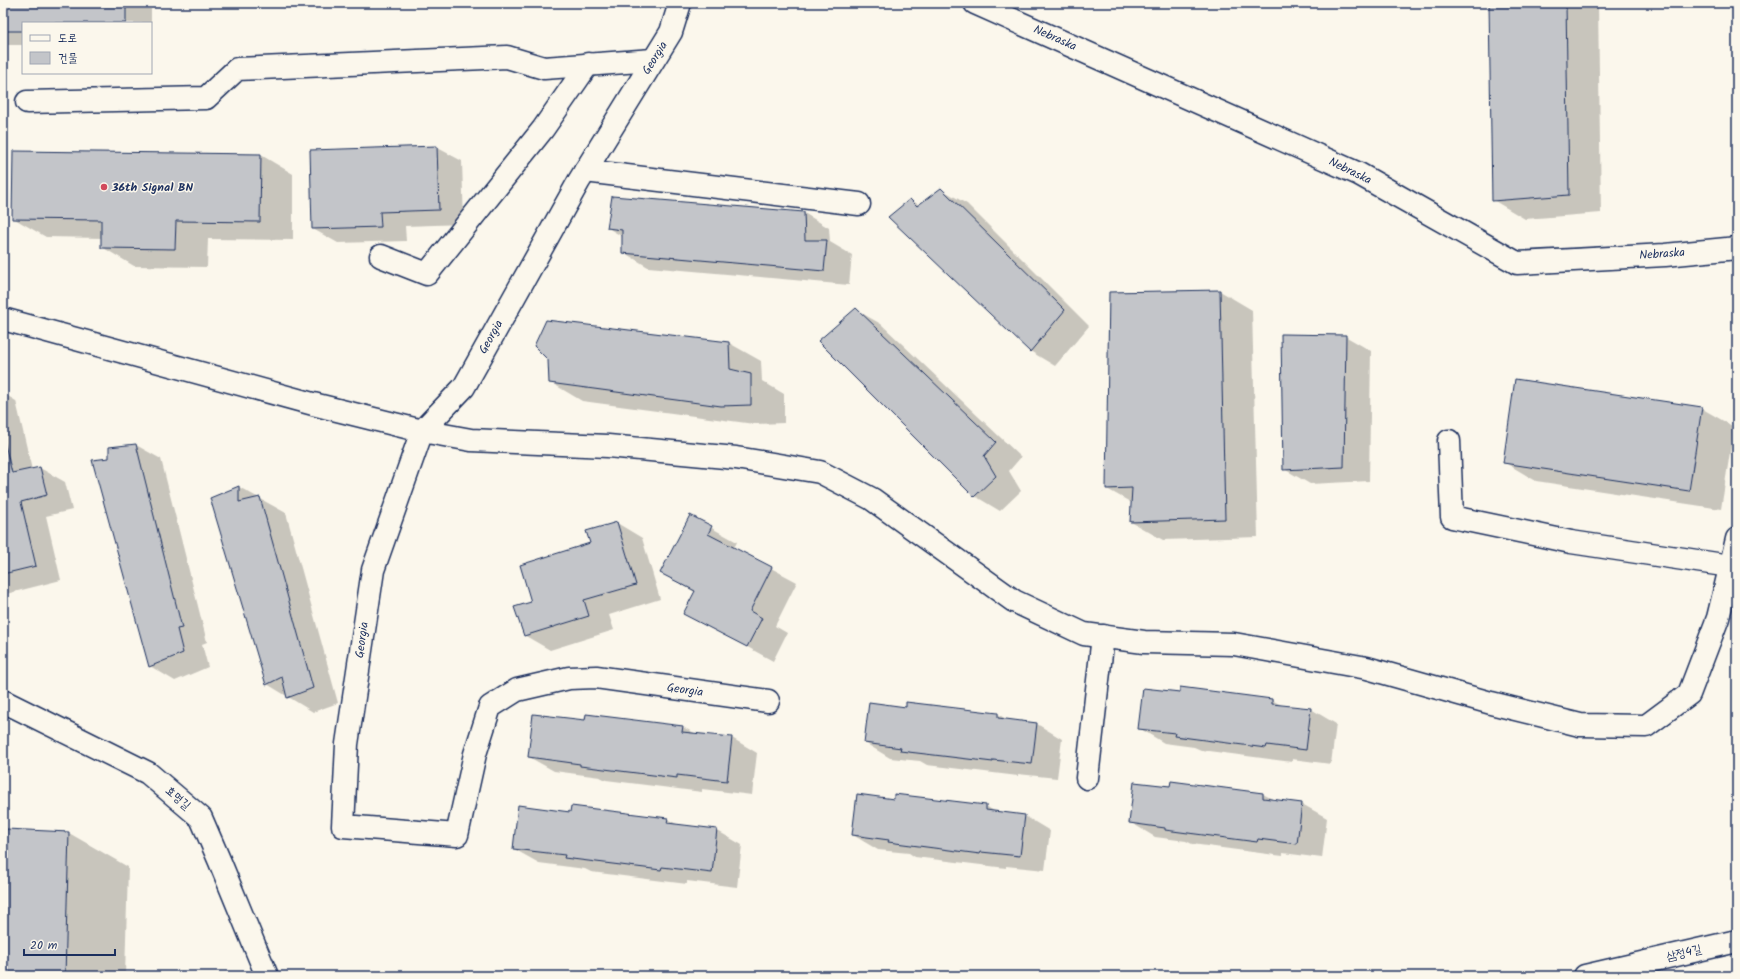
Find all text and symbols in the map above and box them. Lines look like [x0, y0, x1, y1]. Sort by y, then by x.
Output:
street label: Nebraska [1030, 20, 1080, 56]
legend [22, 22, 152, 74]
text: 도로 [58, 29, 77, 48]
street label: Georgia [637, 37, 673, 78]
text: 건물 [58, 49, 78, 68]
street label: Nebraska [1325, 152, 1375, 190]
place label: 36th Signal BN [111, 178, 193, 197]
marker: 36th Signal BN [99, 182, 109, 192]
street label: Nebraska [1638, 243, 1686, 265]
street label: Georgia [474, 316, 508, 357]
street label: Georgia [350, 620, 374, 659]
street label: Georgia [666, 678, 705, 702]
street label: 효명길 [161, 781, 195, 815]
scale bar [24, 931, 115, 957]
text: 20 m [30, 936, 58, 955]
street label: 삼정4길 [1665, 940, 1704, 966]

